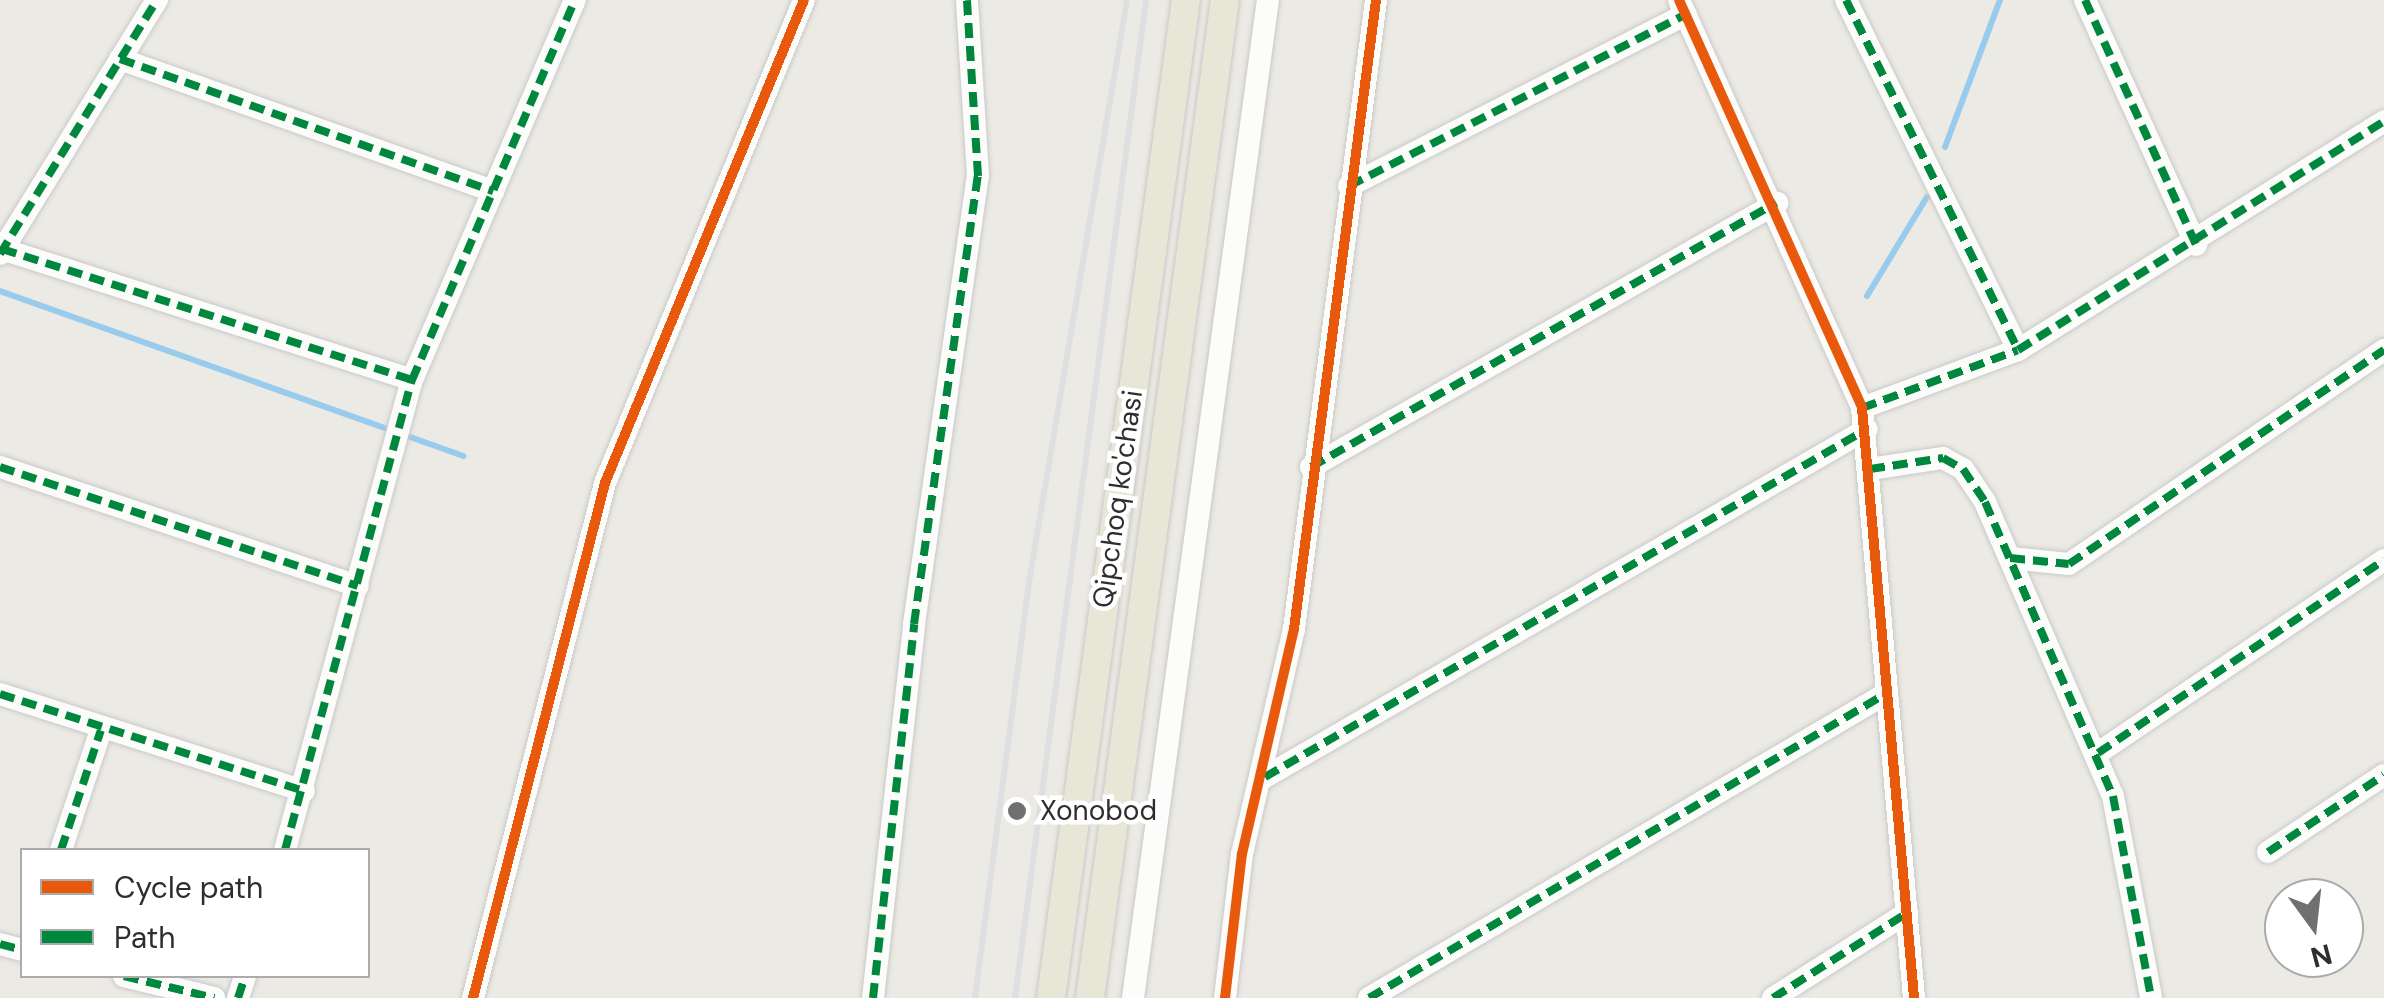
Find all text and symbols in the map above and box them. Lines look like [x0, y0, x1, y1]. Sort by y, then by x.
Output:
street label: Qipchoq ko'chasi [1086, 388, 1150, 610]
place label: Xonobod [1040, 794, 1157, 828]
marker: Xonobod [1004, 798, 1030, 824]
legend [20, 848, 370, 978]
text: Cycle path [114, 868, 263, 907]
north arrow [2264, 878, 2364, 978]
text: Path [114, 918, 176, 957]
text: N [2307, 935, 2336, 976]

